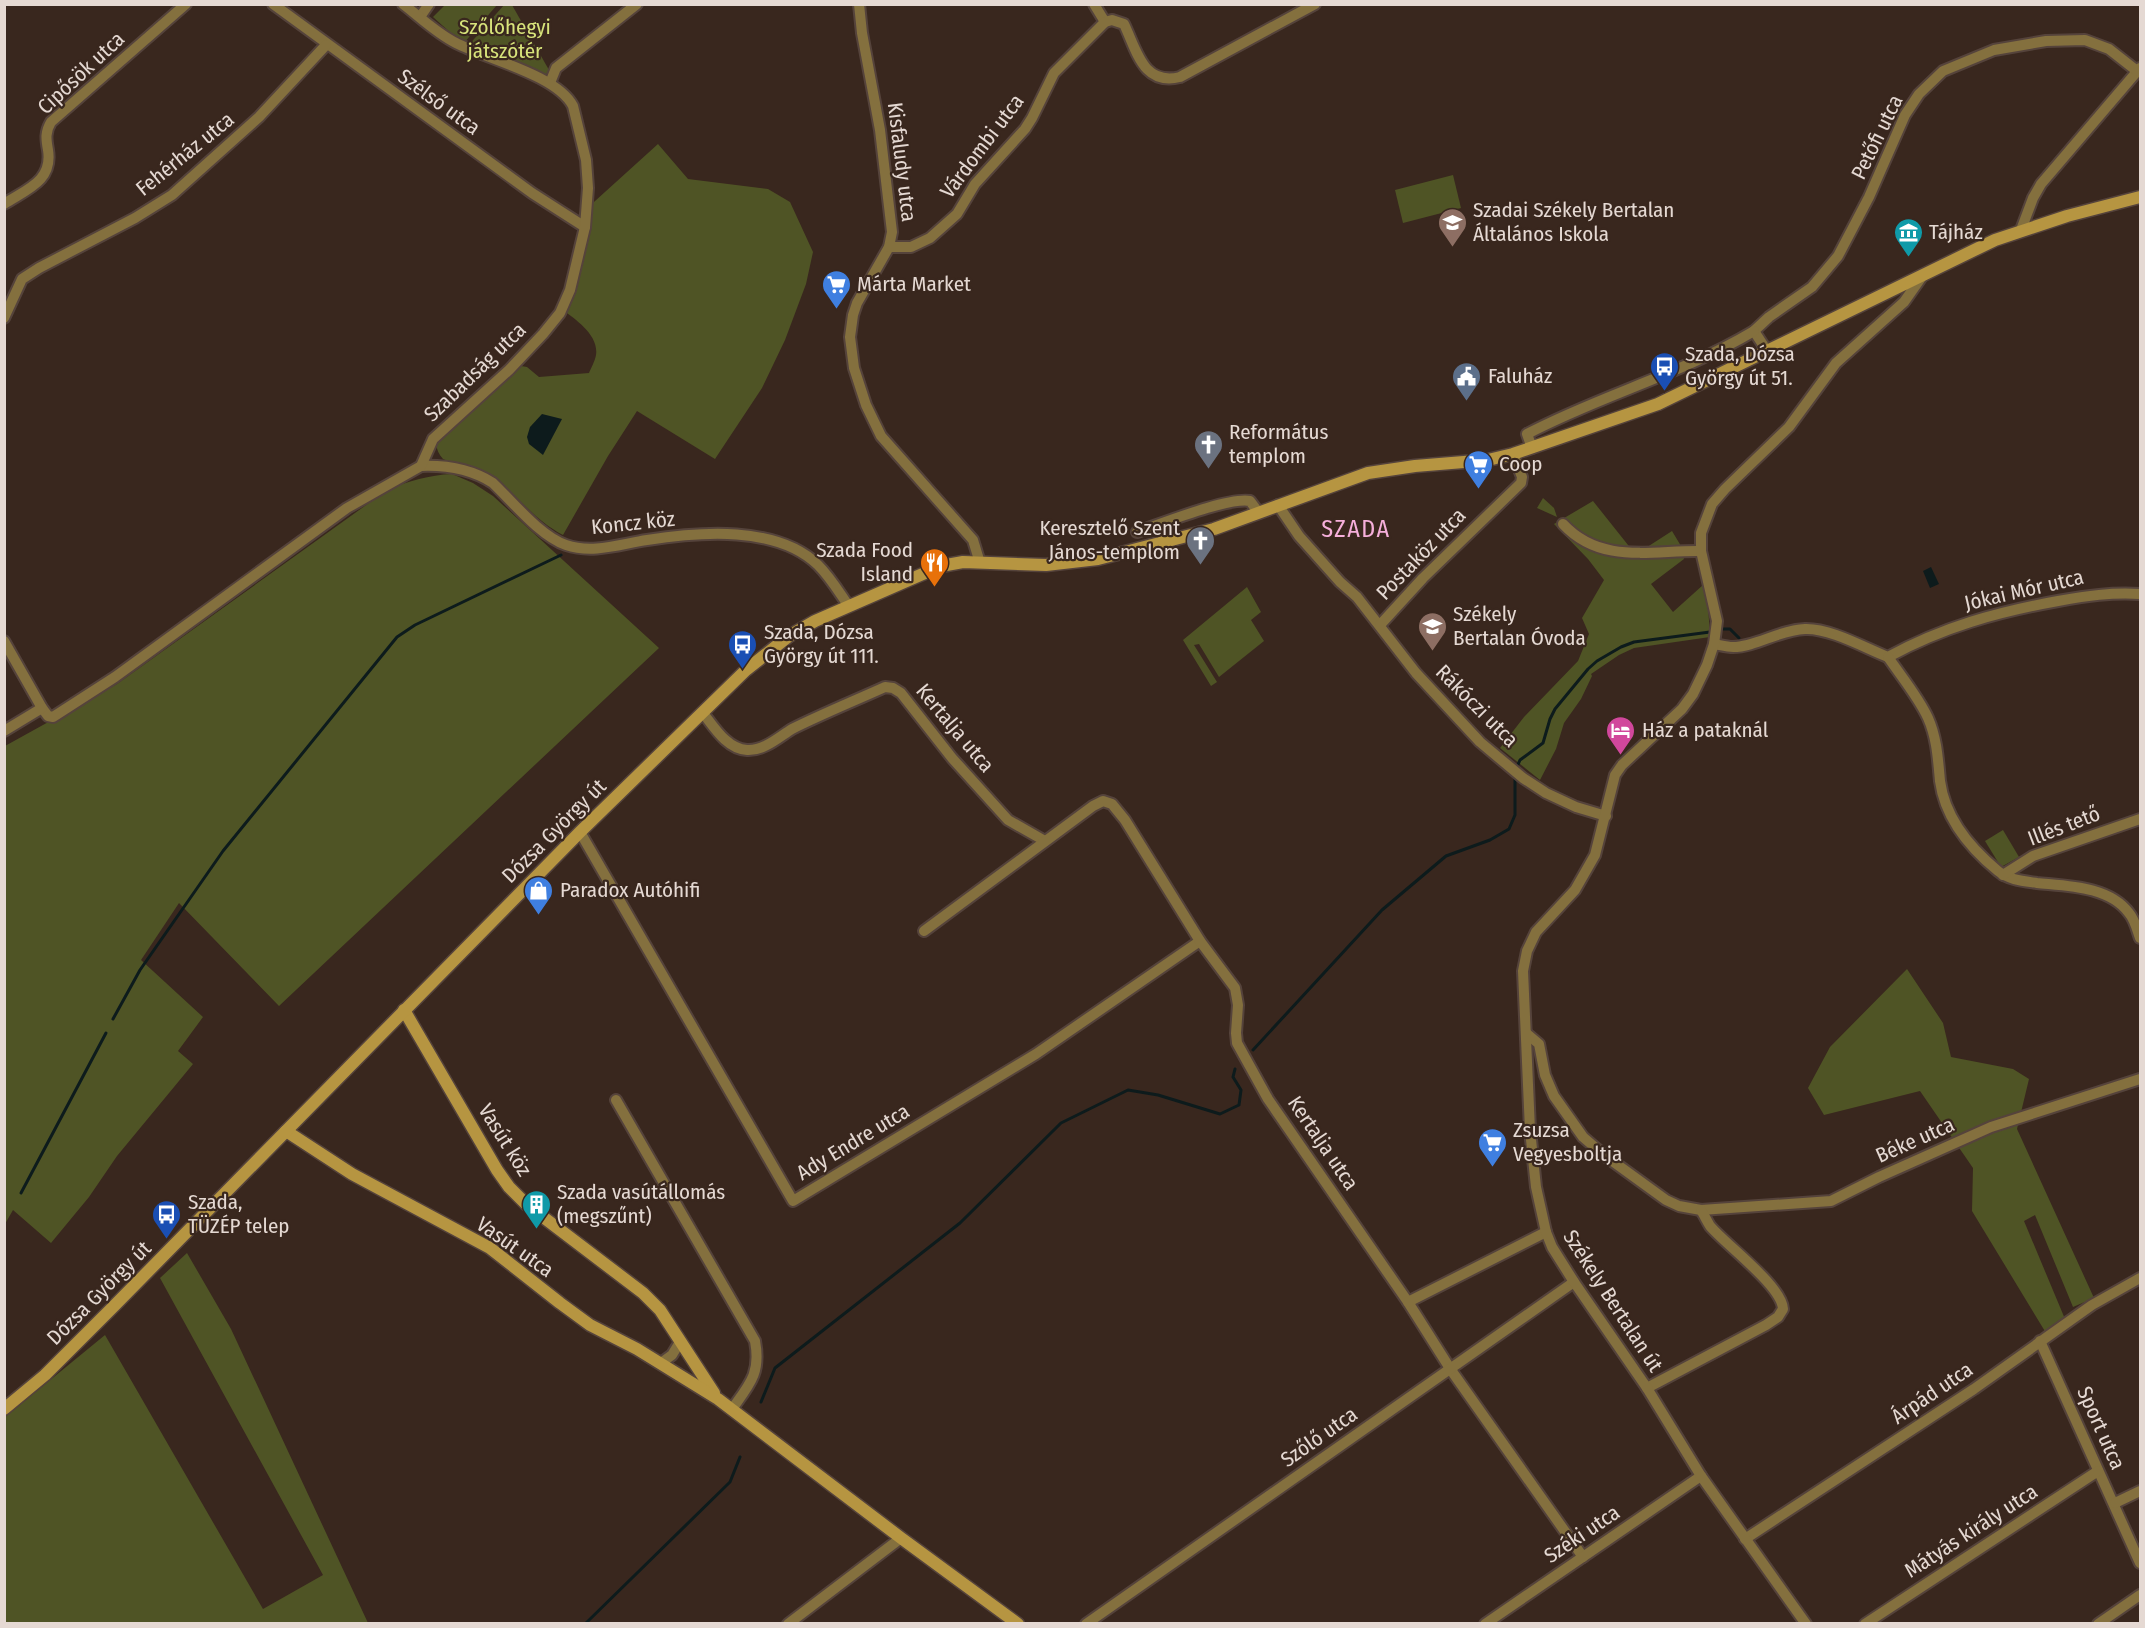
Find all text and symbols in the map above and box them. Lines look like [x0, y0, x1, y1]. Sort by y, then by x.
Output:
park label: Szőlőhegyi játszótér [459, 14, 551, 64]
street label: Cipősök utca [32, 26, 130, 120]
street label: Szélső utca [393, 63, 485, 141]
street label: Várdombi utca [935, 89, 1029, 203]
street label: Petőfi utca [1845, 90, 1909, 184]
street label: Kisfaludy utca [882, 101, 922, 223]
street label: Fehérház utca [131, 107, 239, 201]
place label: Szadai Székely Bertalan Általános Iskola [1473, 197, 1674, 247]
school or university icon: Szadai Székely Bertalan Általános Iskola [1436, 206, 1468, 248]
museum icon: Tájház [1892, 216, 1924, 258]
place label: Tájház [1929, 219, 1983, 245]
supermarket icon: Márta Market [820, 268, 852, 310]
place label: Márta Market [857, 271, 971, 297]
street label: Szabadság utca [419, 317, 531, 427]
place label: Szada, Dózsa György út 51. [1685, 341, 1795, 391]
bus stop icon: Szada, Dózsa György út 51. [1648, 350, 1680, 392]
public building icon: Faluház [1451, 360, 1483, 402]
place label: Faluház [1488, 363, 1552, 389]
place label: Református templom [1229, 419, 1328, 469]
church icon: Református templom [1192, 428, 1224, 470]
supermarket icon: Coop [1462, 448, 1494, 490]
place label: Coop [1499, 451, 1543, 477]
street label: Postaköz utca [1371, 503, 1471, 605]
street label: Koncz köz [590, 506, 676, 540]
place label: Keresztelő Szent János-templom [1039, 515, 1180, 565]
district label: SZADA [1321, 515, 1391, 543]
church icon: Keresztelő Szent János-templom [1185, 524, 1217, 566]
place label: Szada Food Island [816, 537, 913, 587]
restaurant icon: Szada Food Island [918, 546, 950, 588]
street label: Jókai Mór utca [1962, 564, 2086, 616]
place label: Székely Bertalan Óvoda [1453, 601, 1586, 651]
school or university icon: Székely Bertalan Óvoda [1416, 610, 1448, 652]
place label: Szada, Dózsa György út 111. [764, 619, 879, 669]
bus stop icon: Szada, Dózsa György út 111. [727, 628, 759, 670]
street label: Rákóczi utca [1430, 659, 1524, 753]
street label: Kertalja utca [910, 678, 1000, 778]
hotel icon: Ház a pataknál [1605, 714, 1637, 756]
place label: Ház a pataknál [1642, 717, 1769, 743]
street label: Dózsa György út [496, 773, 612, 889]
street label: Illés tető [2024, 800, 2104, 852]
shop icon: Paradox Autóhifi [523, 874, 555, 916]
place label: Paradox Autóhifi [560, 877, 700, 903]
street label: Kertalja utca [1282, 1091, 1364, 1195]
street label: Ady Endre utca [792, 1098, 914, 1186]
street label: Vasút köz [473, 1099, 537, 1181]
street label: Béke utca [1872, 1111, 1958, 1169]
place label: Zsuzsa Vegyesboltja [1513, 1117, 1622, 1167]
supermarket icon: Zsuzsa Vegyesboltja [1476, 1126, 1508, 1168]
place label: Szada vasútállomás (megszűnt) [557, 1179, 725, 1229]
building icon: Szada vasútállomás (megszűnt) [520, 1188, 552, 1230]
place label: Szada, TÜZÉP telep [188, 1189, 289, 1239]
bus stop icon: Szada, TÜZÉP telep [151, 1198, 183, 1240]
street label: Vasút utca [471, 1211, 559, 1283]
street label: Székely Bertalan út [1557, 1225, 1669, 1377]
street label: Dózsa György út [41, 1235, 157, 1351]
street label: Árpád utca [1886, 1356, 1978, 1430]
street label: Sport utca [2071, 1382, 2131, 1474]
street label: Szőlő utca [1276, 1401, 1362, 1473]
street label: Mátyás király utca [1900, 1478, 2042, 1584]
street label: Széki utca [1539, 1499, 1625, 1569]

